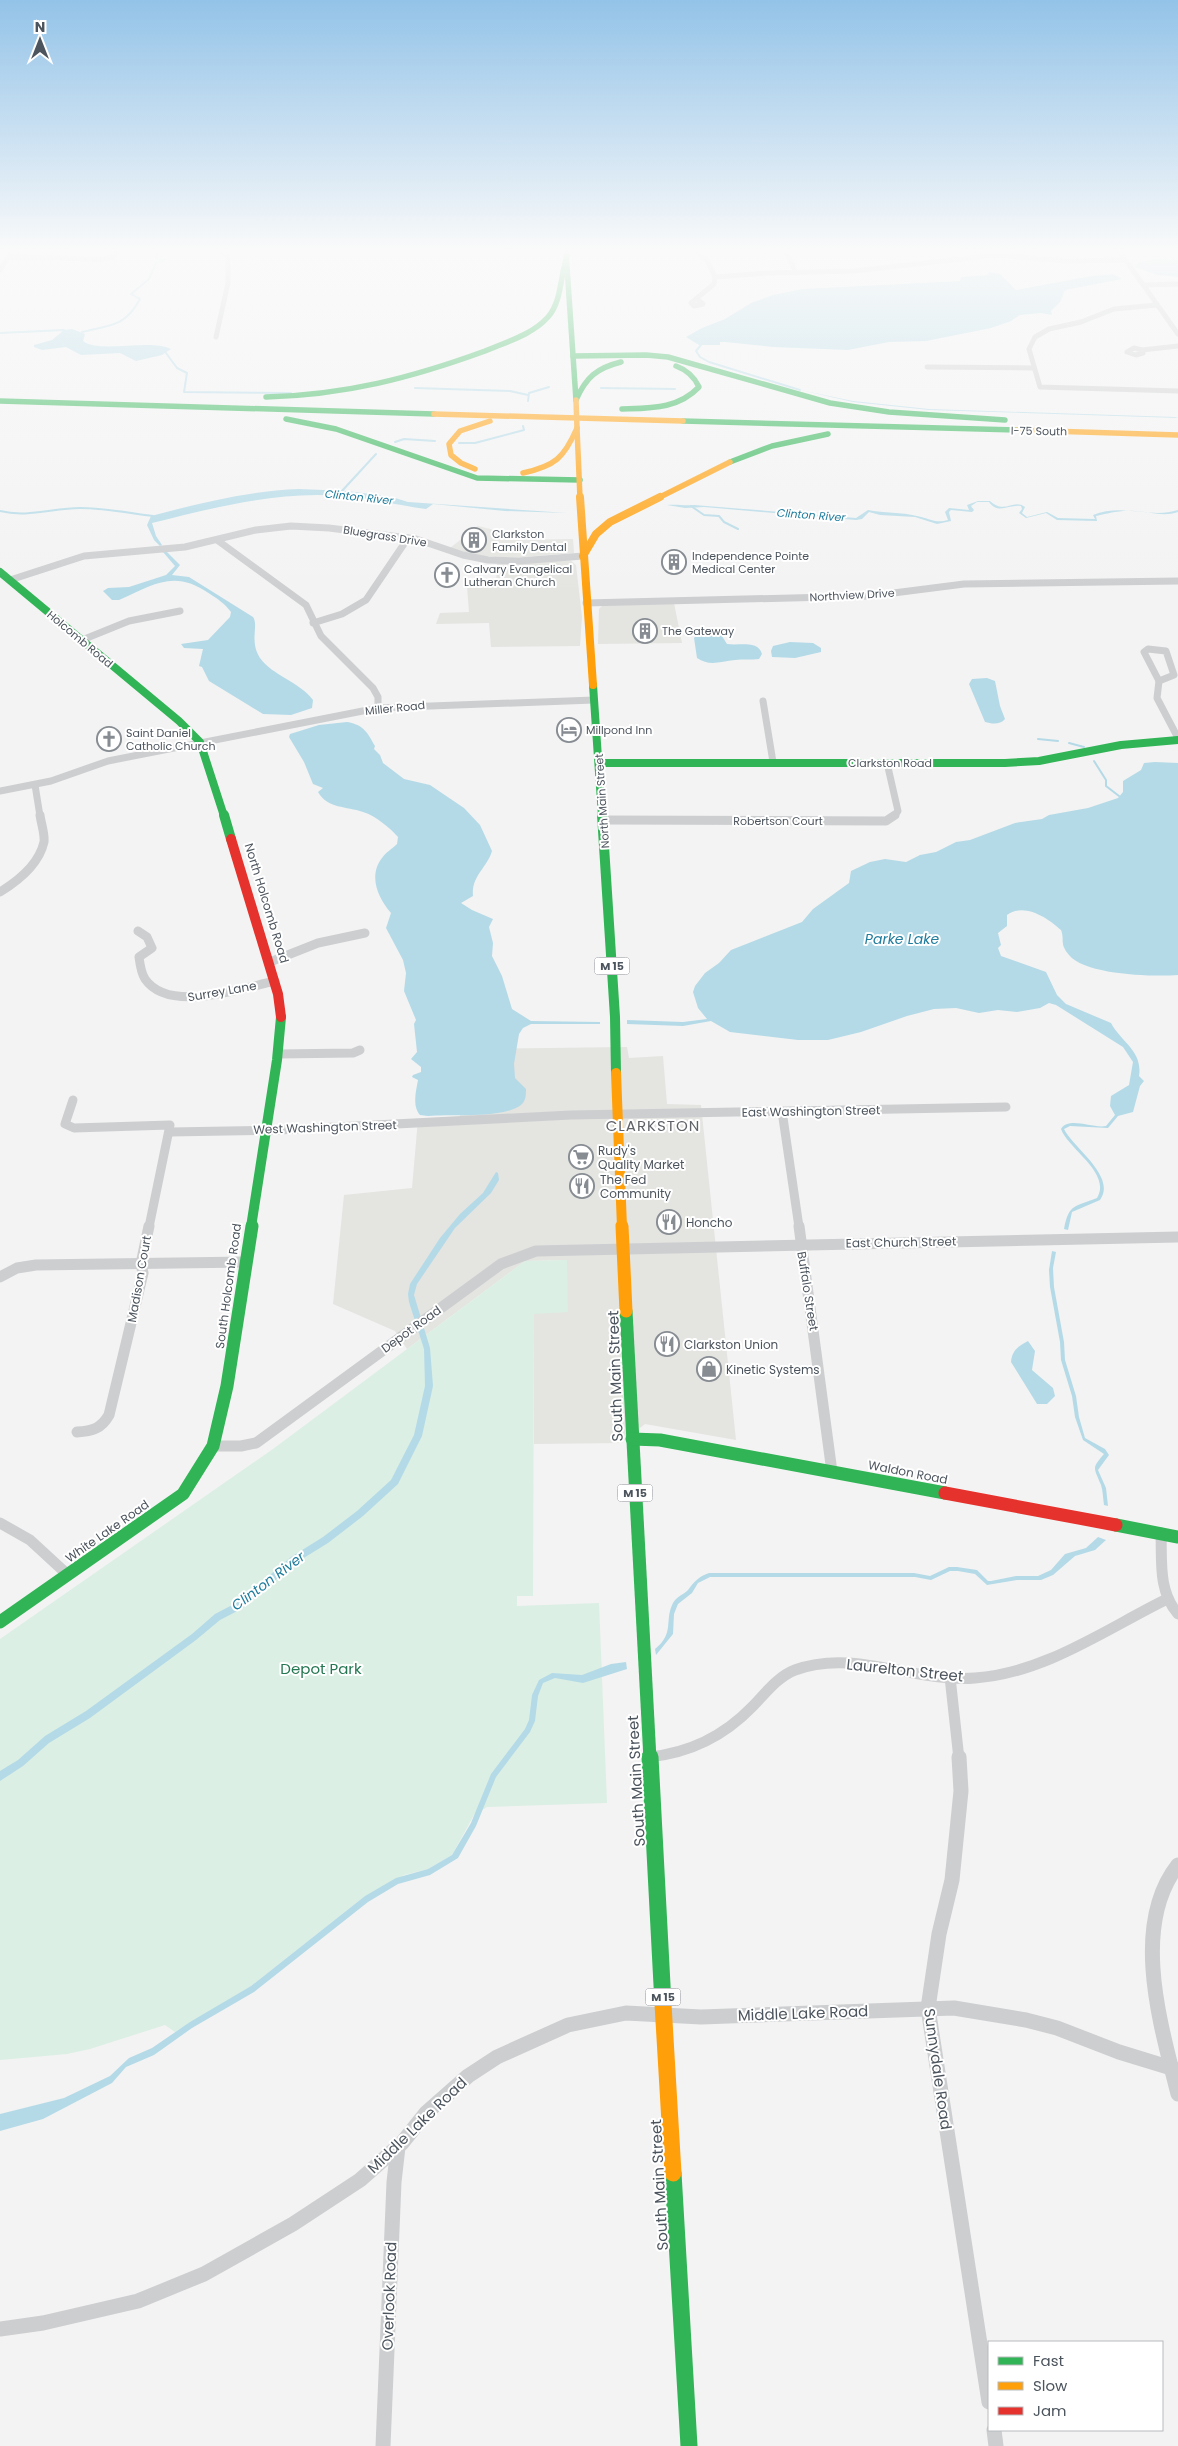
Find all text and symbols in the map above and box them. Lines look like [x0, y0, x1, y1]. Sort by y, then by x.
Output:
north arrow [15, 15, 65, 65]
text: N [35, 17, 45, 37]
street label: I-75 South [1011, 423, 1067, 439]
water label: Clinton River [324, 485, 395, 509]
water label: Clinton River [776, 505, 847, 525]
street label: Bluegrass Drive [342, 522, 428, 551]
place label: Clarkston Family Dental [492, 526, 567, 555]
building icon: Clarkston Family Dental [461, 527, 487, 553]
place label: Independence Pointe Medical Center [692, 548, 809, 577]
building icon: Independence Pointe Medical Center [661, 549, 687, 575]
place label: Calvary Evangelical Lutheran Church [464, 561, 572, 590]
church icon: Calvary Evangelical Lutheran Church [434, 562, 460, 588]
street label: Northview Drive [809, 585, 895, 605]
street label: Holcomb Road [44, 607, 116, 671]
building icon: The Gateway [632, 618, 658, 644]
place label: The Gateway [662, 623, 735, 639]
street label: Miller Road [364, 697, 426, 719]
hotel icon: Millpond Inn [556, 717, 582, 743]
place label: Millpond Inn [586, 722, 652, 738]
place label: Saint Daniel Catholic Church [126, 725, 215, 754]
church icon: Saint Daniel Catholic Church [96, 726, 122, 752]
street label: North Main Street [591, 753, 613, 849]
street label: Clarkston Road [848, 755, 932, 771]
street label: Robertson Court [733, 813, 823, 829]
street label: North Holcomb Road [241, 841, 293, 965]
water label: Parke Lake [865, 929, 939, 949]
road number: M 15 [594, 958, 630, 974]
street label: Surrey Lane [186, 977, 258, 1005]
street label: East Washington Street [742, 1101, 880, 1121]
district label: CLARKSTON [606, 1115, 700, 1136]
street label: West Washington Street [253, 1116, 397, 1138]
place label: Rudy's Quality Market [598, 1142, 684, 1173]
supermarket icon: Rudy's Quality Market [568, 1144, 594, 1170]
place label: The Fed Community [600, 1171, 671, 1202]
restaurant icon: The Fed Community [569, 1173, 595, 1199]
restaurant icon: Honcho [656, 1209, 682, 1235]
place label: Honcho [686, 1214, 733, 1231]
street label: South Holcomb Road [211, 1222, 245, 1350]
street label: East Church Street [846, 1233, 956, 1251]
street label: Madison Court [123, 1234, 155, 1324]
street label: Buffalo Street [793, 1250, 823, 1332]
street label: Depot Road [377, 1301, 445, 1357]
street label: South Main Street [602, 1310, 628, 1442]
restaurant icon: Clarkston Union [654, 1331, 680, 1357]
place label: Clarkston Union [684, 1336, 778, 1353]
shop icon: Kinetic Systems [696, 1356, 722, 1382]
place label: Kinetic Systems [726, 1361, 820, 1378]
street label: Waldon Road [867, 1456, 949, 1488]
road number: M 15 [618, 1485, 652, 1502]
street label: White Lake Road [62, 1496, 152, 1566]
water label: Clinton River [227, 1546, 310, 1615]
street label: Laurelton Street [846, 1653, 964, 1687]
park label: Depot Park [280, 1658, 362, 1679]
street label: South Main Street [622, 1715, 650, 1847]
road number: M 15 [646, 1988, 680, 2005]
street label: Middle Lake Road [737, 2000, 869, 2026]
street label: Sunnydale Road [919, 2007, 957, 2131]
street label: Middle Lake Road [363, 2072, 471, 2178]
street label: South Main Street [645, 2119, 673, 2251]
street label: Overlook Road [377, 2241, 401, 2351]
legend [988, 2341, 1163, 2431]
text: Fast [1033, 2350, 1064, 2371]
text: Slow [1033, 2375, 1068, 2396]
text: Jam [1033, 2400, 1067, 2421]

